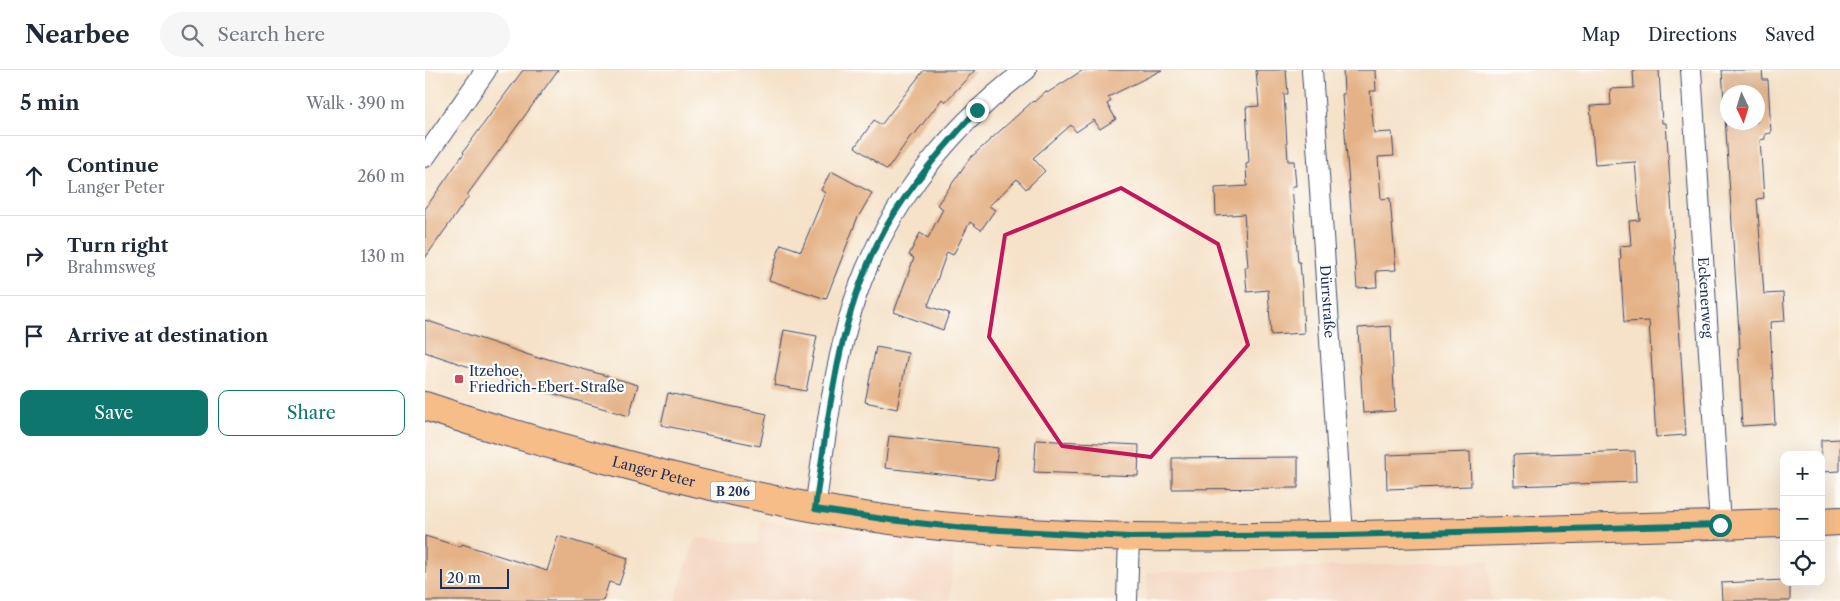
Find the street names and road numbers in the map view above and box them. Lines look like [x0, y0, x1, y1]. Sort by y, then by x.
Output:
street label: Eckenerweg [1694, 256, 1717, 339]
street label: Dürrstraße [1316, 264, 1339, 339]
street label: Langer Peter [610, 452, 697, 491]
road number: B 206 [711, 482, 755, 501]

